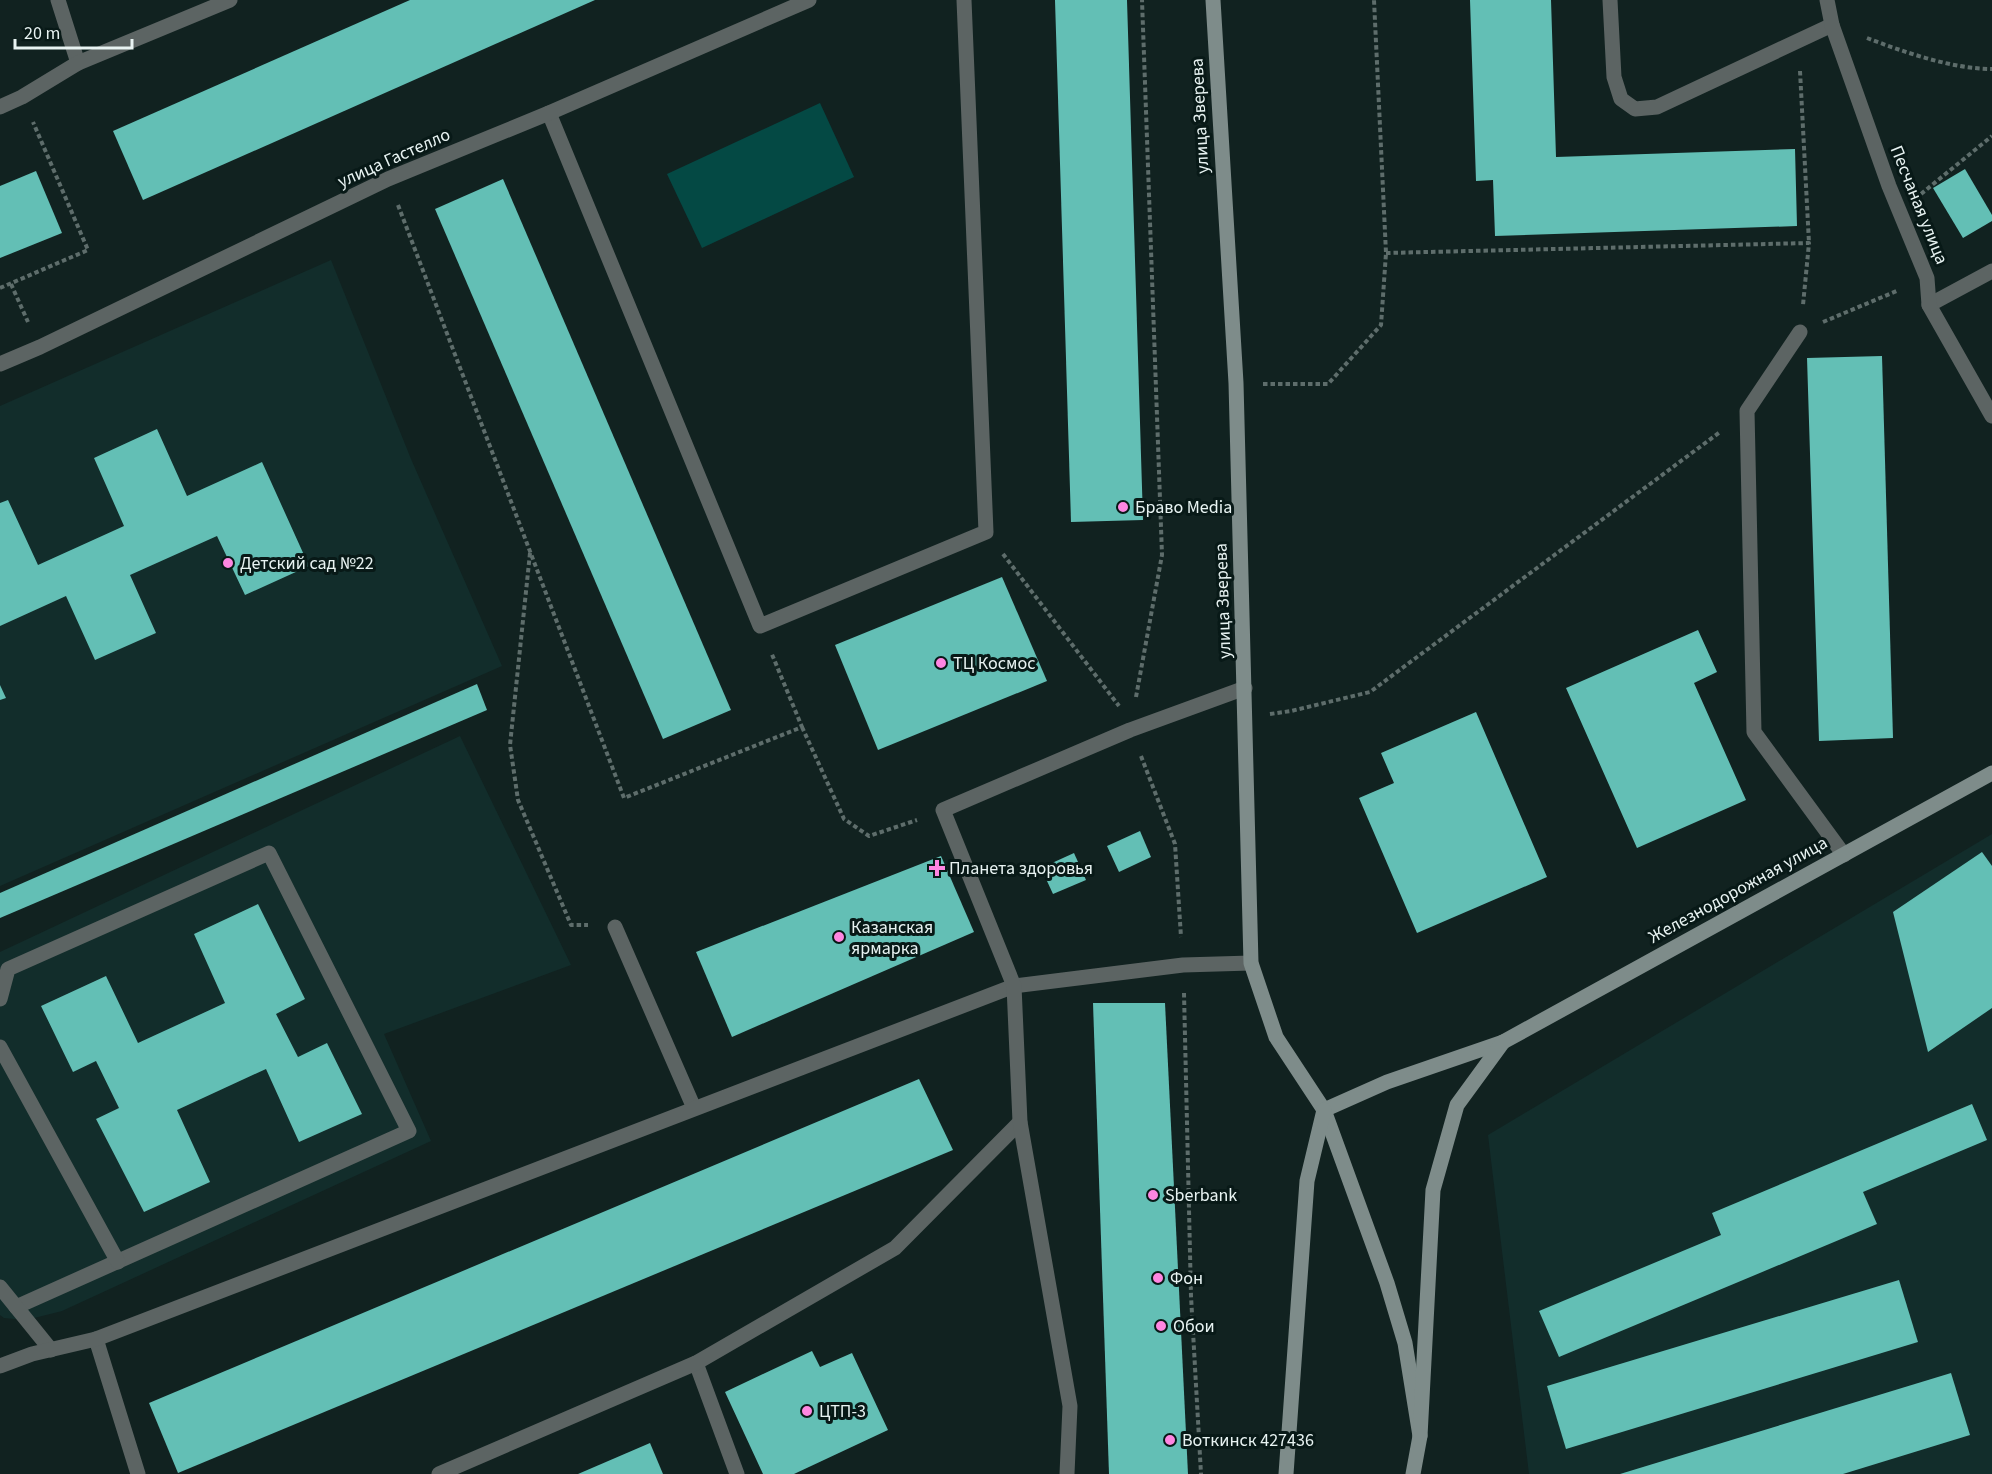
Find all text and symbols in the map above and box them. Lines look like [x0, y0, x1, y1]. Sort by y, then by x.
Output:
scale bar [15, 12, 132, 50]
text: 20 m [24, 21, 60, 46]
street label: улица Зверева [1184, 57, 1216, 175]
street label: улица Гастелло [334, 122, 454, 194]
street label: Песчаная улица [1884, 142, 1954, 268]
place label: Браво Media [1135, 495, 1232, 520]
marker: Браво Media [1116, 500, 1130, 514]
street label: улица Зверева [1208, 543, 1238, 659]
place label: Детский сад №22 [240, 551, 374, 576]
marker: Детский сад №22 [221, 556, 235, 570]
place label: ТЦ Космос [953, 651, 1035, 676]
marker: ТЦ Космос [934, 656, 948, 670]
street label: Железнодорожная улица [1644, 830, 1832, 950]
place label: Планета здоровья [949, 856, 1093, 881]
marker: Планета здоровья [930, 861, 944, 875]
place label: Казанская ярмарка [851, 915, 933, 961]
marker: Казанская ярмарка [832, 930, 846, 944]
place label: Sberbank [1165, 1183, 1237, 1208]
marker: Sberbank [1146, 1188, 1160, 1202]
place label: Фон [1170, 1266, 1203, 1291]
marker: Фон [1151, 1271, 1165, 1285]
place label: Обои [1173, 1314, 1215, 1339]
marker: Обои [1154, 1319, 1168, 1333]
place label: ЦТП-3 [819, 1399, 866, 1424]
marker: ЦТП-3 [800, 1404, 814, 1418]
place label: Воткинск 427436 [1182, 1428, 1314, 1453]
marker: Воткинск 427436 [1163, 1433, 1177, 1447]

